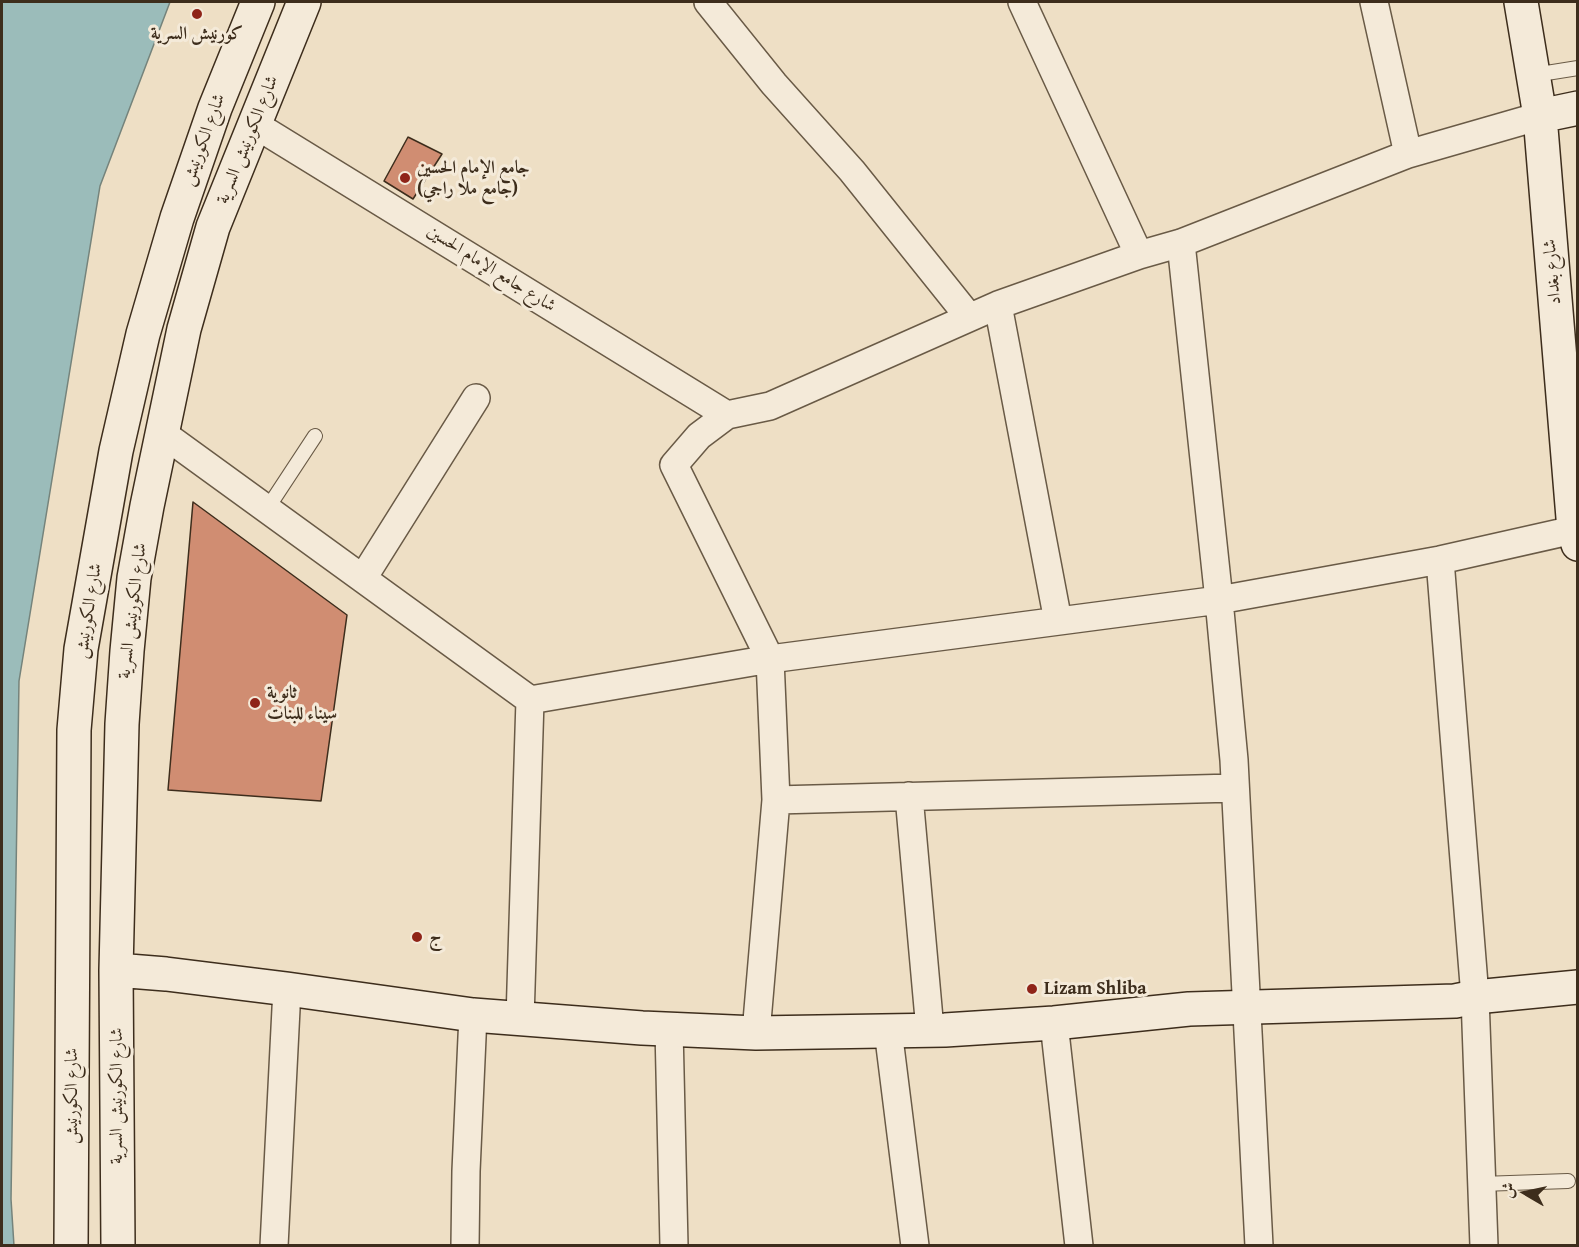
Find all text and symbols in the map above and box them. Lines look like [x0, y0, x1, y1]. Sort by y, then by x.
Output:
marker: كورنيش السرية [190, 7, 204, 21]
place label: كورنيش السرية [151, 23, 243, 45]
street label: شارع الكورنيش السرية [212, 73, 284, 207]
street label: شارع الكورنيش [177, 91, 231, 189]
place label: جامع الإمام الحسين (جامع ملا راجي) [417, 157, 530, 200]
marker: جامع الإمام الحسين (جامع ملا راجي) [398, 171, 412, 185]
street label: شارع جامع الإمام الحسين [423, 221, 559, 317]
street label: شارع بغداد [1539, 238, 1567, 306]
street label: شارع الكورنيش السرية [114, 542, 152, 680]
street label: شارع الكورنيش [71, 562, 107, 660]
place label: ثانوية سيناء للبنات [267, 682, 337, 724]
marker: ثانوية سيناء للبنات [248, 696, 262, 710]
place label: ج [429, 926, 441, 948]
marker: ج [410, 930, 424, 944]
place label: Lizam Shliba [1044, 978, 1146, 1000]
marker: Lizam Shliba [1025, 982, 1039, 996]
street label: شارع الكورنيش السرية [106, 1028, 128, 1164]
street label: شارع الكورنيش [61, 1048, 83, 1144]
north arrow [1495, 1163, 1555, 1223]
text: ش [1494, 1180, 1520, 1200]

